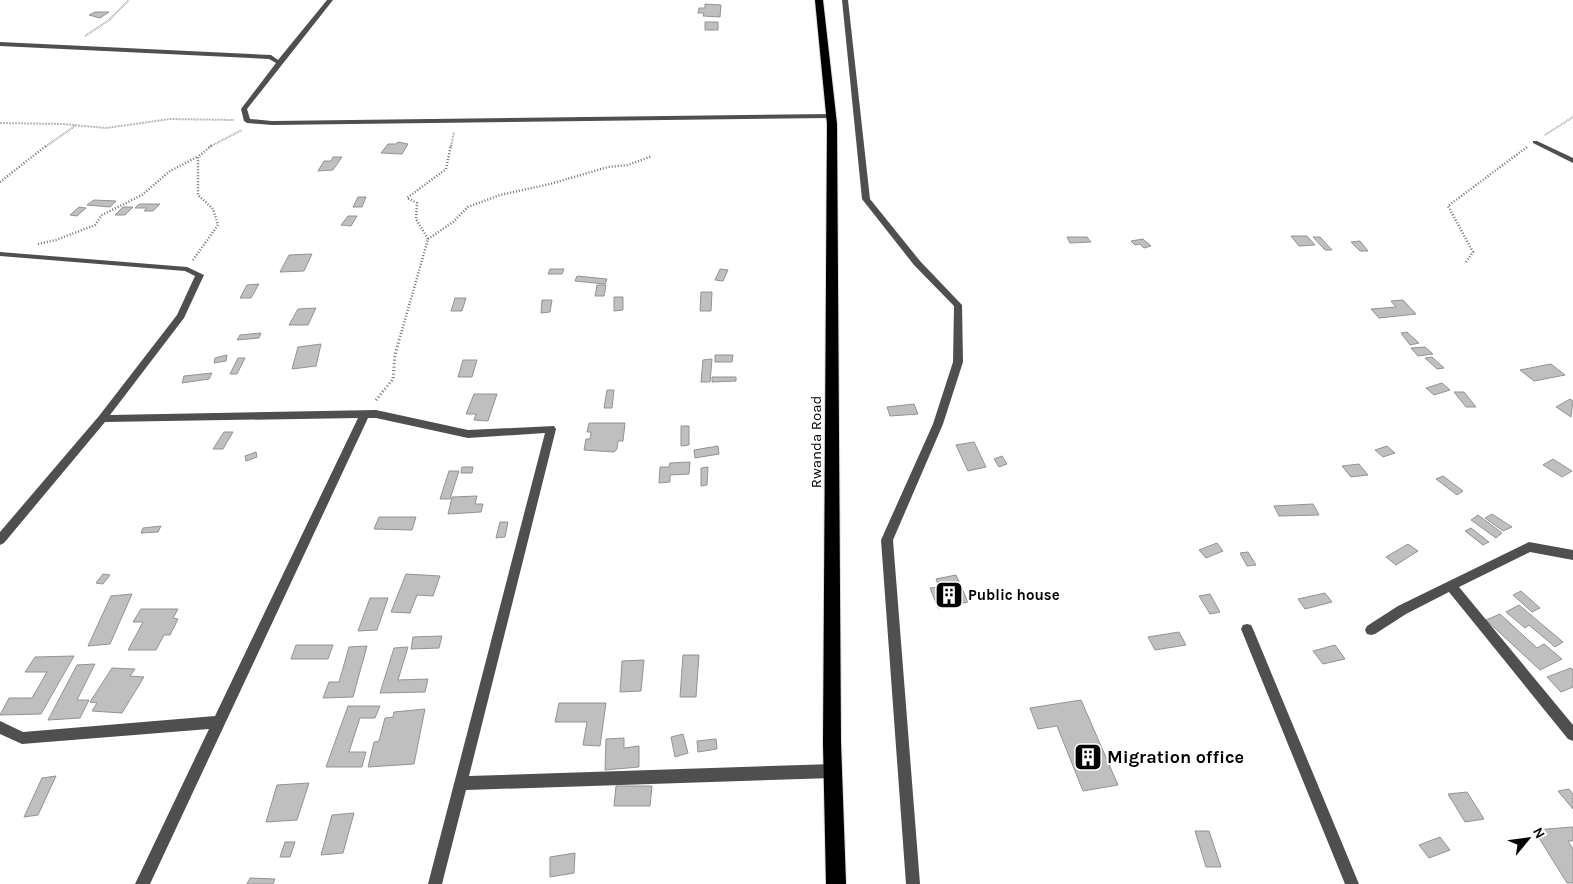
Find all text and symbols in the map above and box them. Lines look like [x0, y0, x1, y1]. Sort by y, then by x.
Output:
street label: Rwanda Road [807, 396, 825, 488]
building icon: Public house [934, 580, 964, 610]
place label: Public house [968, 586, 1060, 604]
building icon: Migration office [1073, 742, 1103, 772]
place label: Migration office [1107, 746, 1244, 768]
north arrow [1503, 814, 1553, 864]
text: N [1529, 824, 1549, 841]

